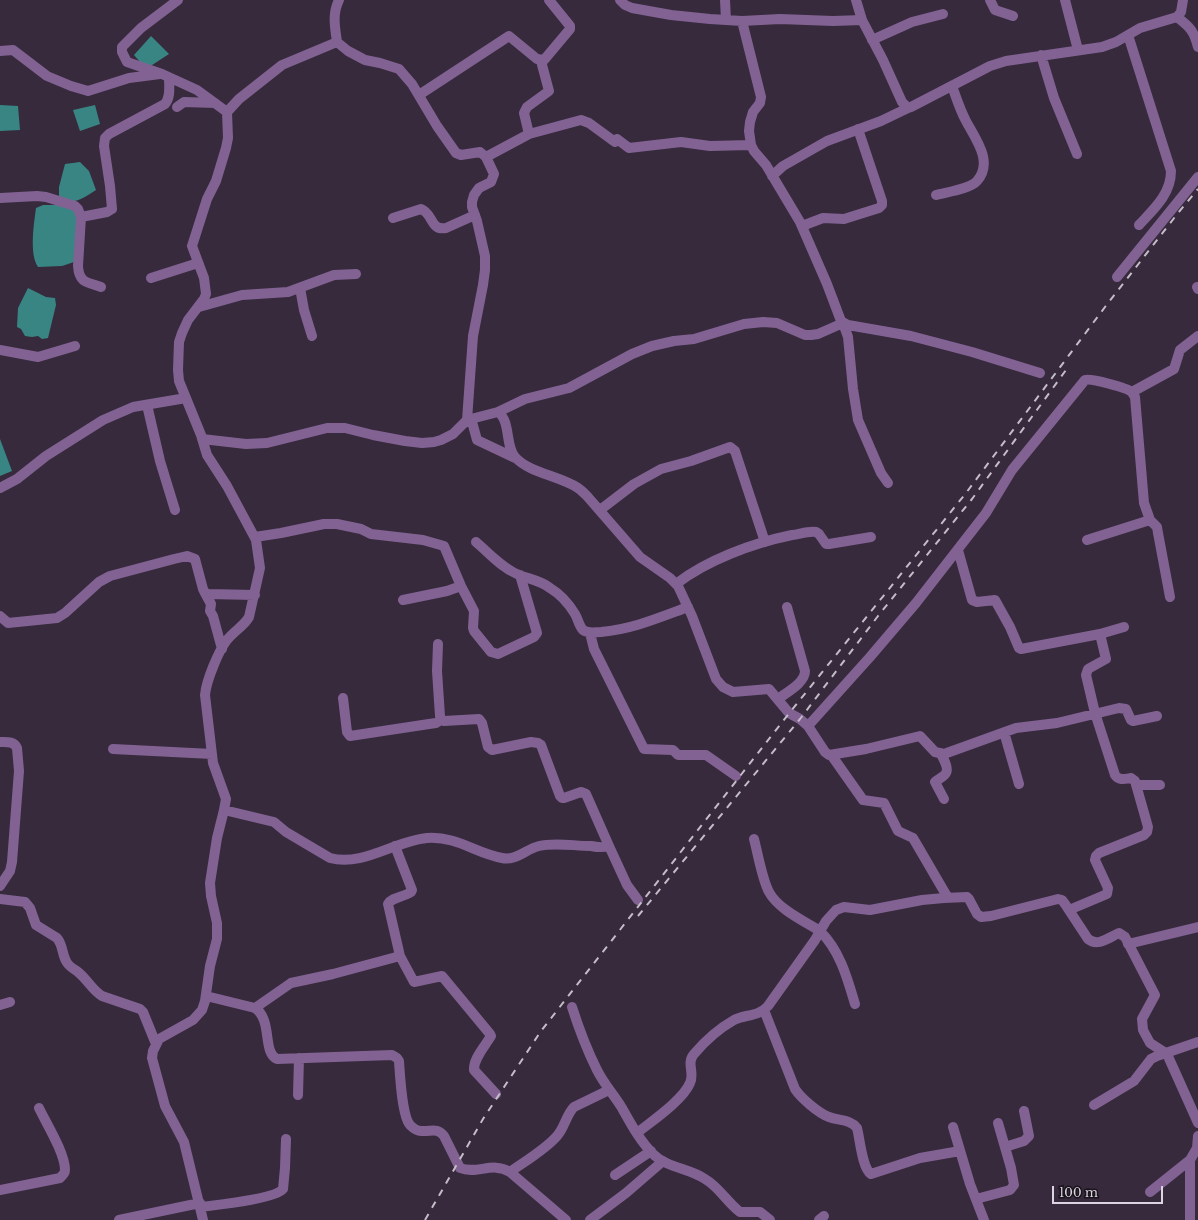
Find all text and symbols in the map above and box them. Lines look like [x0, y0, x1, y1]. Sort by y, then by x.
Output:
scale bar [1054, 1178, 1165, 1204]
text: 100 m [1059, 1185, 1098, 1200]

